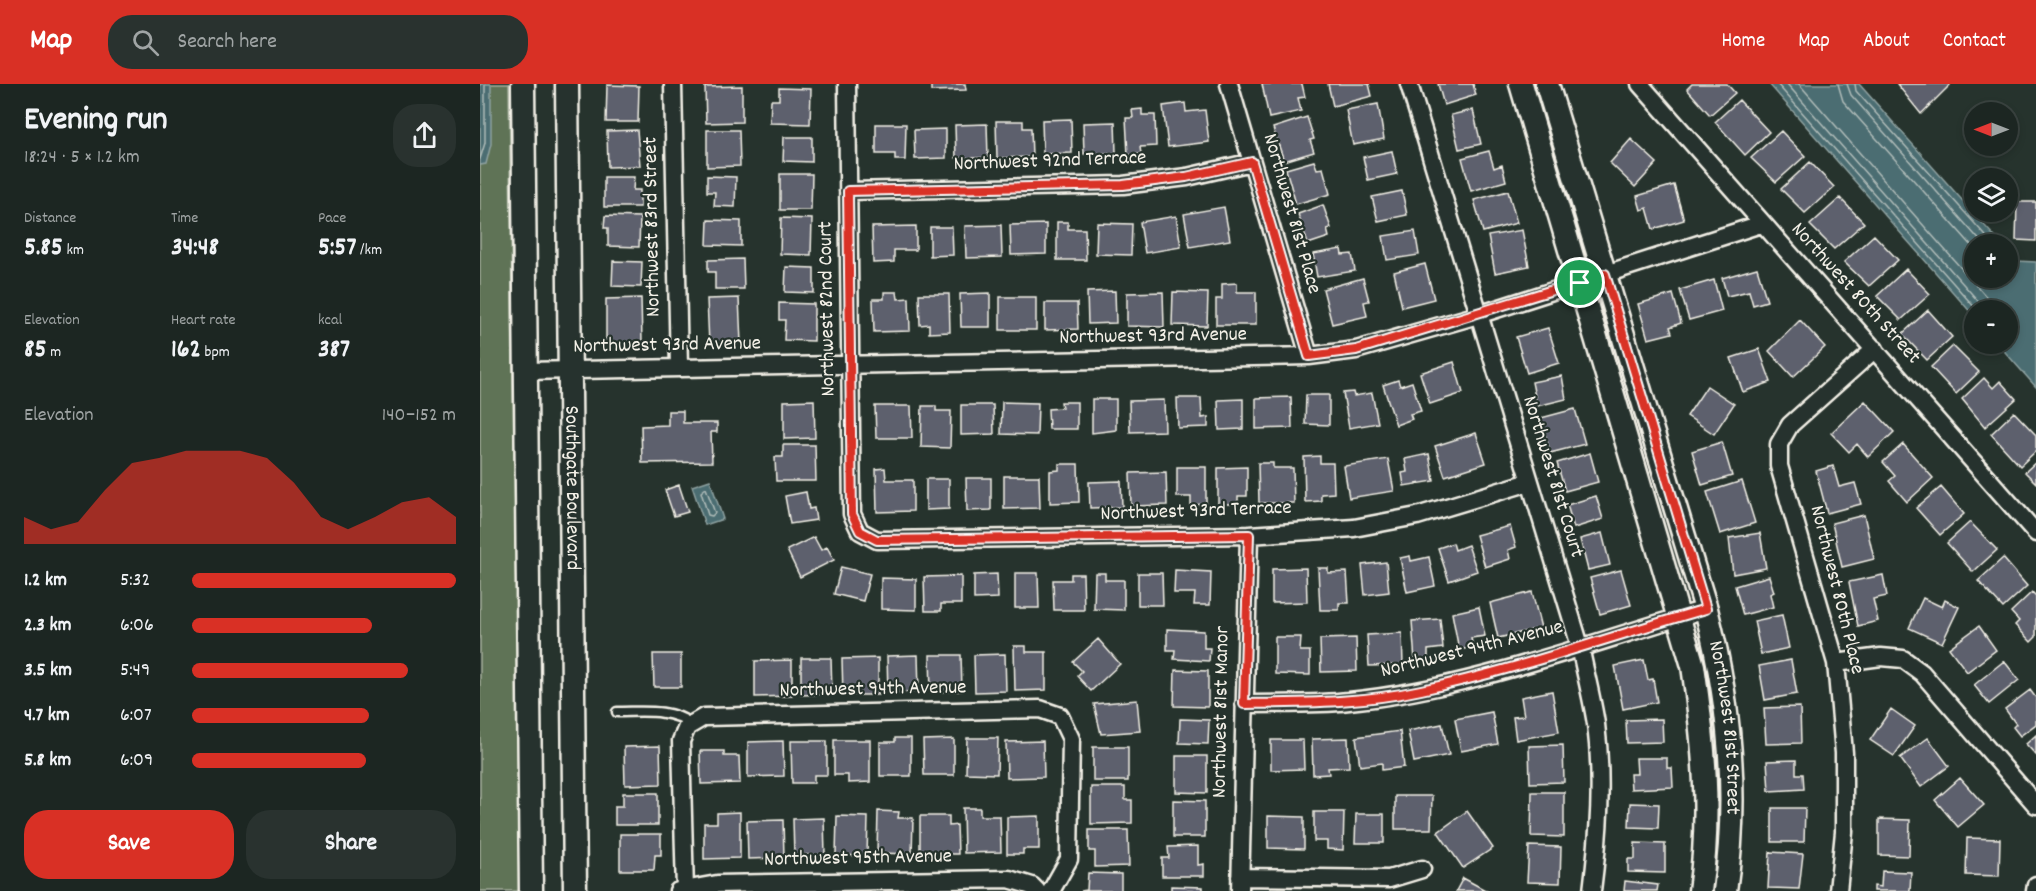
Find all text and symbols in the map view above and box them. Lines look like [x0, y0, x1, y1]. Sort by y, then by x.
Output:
search box [108, 15, 528, 69]
text: Map [30, 22, 72, 62]
icon: search [129, 26, 162, 59]
text: Search here [177, 27, 277, 58]
text: Home [1721, 27, 1765, 57]
text: Map [1798, 27, 1830, 57]
text: About [1863, 27, 1910, 57]
text: Contact [1943, 27, 2006, 57]
text: Evening run [24, 98, 168, 145]
north arrow [1964, 102, 2018, 156]
map controls [1964, 102, 2018, 354]
button: share [393, 104, 456, 167]
street label: Northwest 81st Place [1254, 130, 1328, 298]
street label: Northwest 83rd Street [636, 136, 670, 317]
text: 18:24 · 5 × 1.2 km [24, 144, 140, 172]
street label: Northwest 92nd Terrace [953, 144, 1147, 180]
button: layers [1964, 168, 2018, 222]
text: Distance [24, 207, 76, 230]
text: Time [171, 207, 198, 230]
text: Pace [318, 207, 346, 230]
street label: Northwest 80th Street [1783, 216, 1927, 372]
street label: Northwest 82nd Court [811, 221, 845, 397]
text: 5.85 [24, 230, 63, 267]
text: 34:48 [171, 230, 219, 267]
text: 5:57 [318, 230, 356, 267]
button: + [1964, 234, 2018, 288]
text: km [63, 239, 84, 262]
text: /km [356, 239, 382, 262]
pin [1554, 257, 1605, 308]
icon: arrive [1563, 266, 1596, 299]
button: − [1964, 300, 2018, 354]
text: Elevation [24, 309, 80, 332]
text: Heart rate [171, 309, 236, 332]
text: kcal [318, 309, 342, 332]
street label: Northwest 93rd Avenue [1059, 320, 1247, 354]
street label: Northwest 93rd Avenue [573, 329, 761, 363]
text: 85 [24, 332, 46, 369]
text: 162 [171, 332, 201, 369]
text: 387 [318, 332, 350, 369]
text: m [46, 341, 61, 364]
text: bpm [201, 341, 230, 364]
street label: Northwest 81st Court [1513, 392, 1591, 562]
text: Elevation [24, 402, 94, 430]
text: 140–152 m [382, 402, 456, 430]
street label: Southgate Boulevard [555, 405, 587, 571]
street label: Northwest 93rd Terrace [1100, 494, 1292, 530]
street label: Northwest 80th Place [1801, 502, 1871, 678]
text: 1.2 km [24, 567, 67, 595]
text: 5:32 [120, 567, 150, 595]
text: 2.3 km [24, 612, 71, 640]
text: 6:06 [120, 612, 154, 640]
street label: Northwest 94th Avenue [1378, 613, 1566, 687]
street label: Northwest 81st Manor [1205, 625, 1239, 798]
street label: Northwest 81st Street [1699, 638, 1747, 815]
text: 3.5 km [24, 657, 72, 685]
text: 5:49 [120, 657, 150, 685]
street label: Northwest 94th Avenue [779, 673, 967, 707]
text: 4.7 km [24, 702, 70, 730]
text: 6:07 [120, 702, 152, 730]
text: 5.8 km [24, 747, 71, 775]
text: 6:09 [120, 747, 153, 775]
button: Save [24, 810, 234, 879]
button: Share [246, 810, 456, 879]
street label: Northwest 95th Avenue [764, 842, 952, 876]

